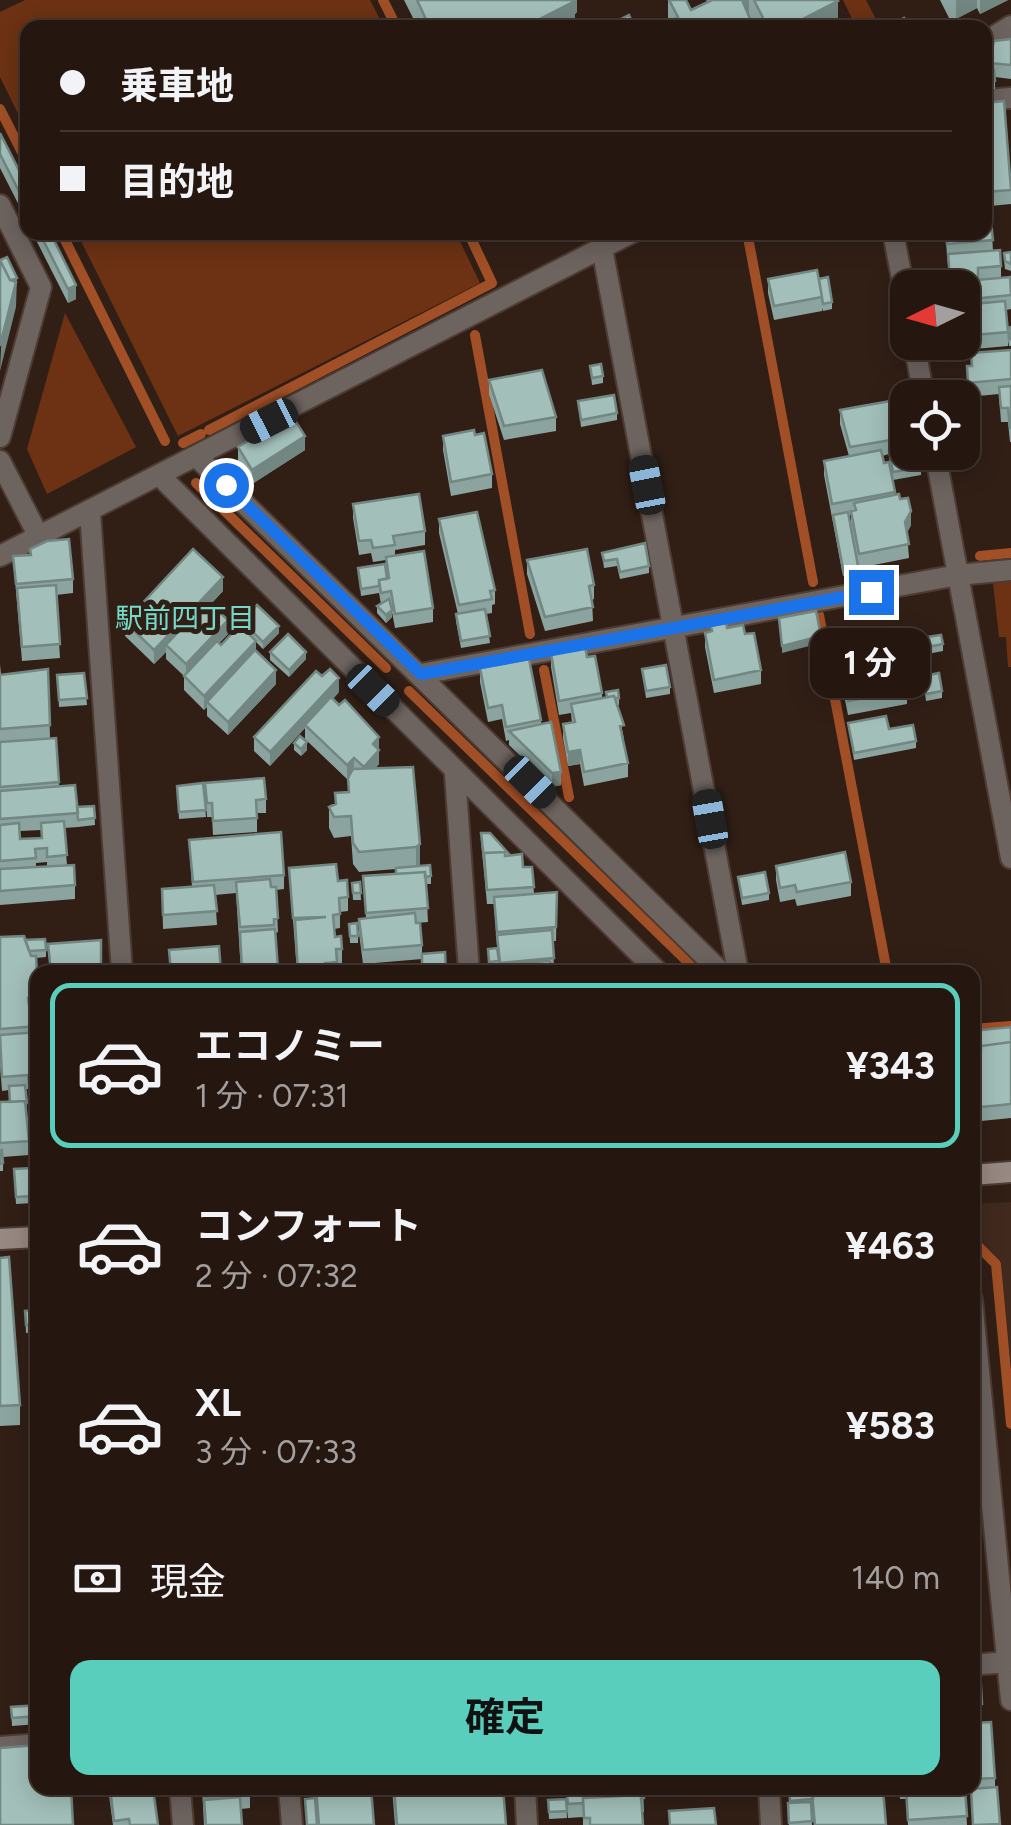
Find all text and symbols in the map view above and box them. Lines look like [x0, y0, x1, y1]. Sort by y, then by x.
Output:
text: 乗車地 [120, 63, 234, 109]
text: 目的地 [120, 159, 234, 205]
north arrow [890, 270, 980, 360]
map controls [890, 270, 980, 470]
button: locate [890, 380, 980, 470]
car [235, 394, 303, 448]
car [627, 453, 667, 517]
route start [204, 463, 249, 508]
route end [849, 570, 894, 615]
district label: 駅前四丁目 [115, 601, 255, 635]
callout: 1 分 [811, 627, 931, 697]
text: 1 分 [843, 644, 897, 682]
car [341, 658, 405, 722]
car [498, 750, 562, 814]
car [690, 787, 730, 851]
icon: car [75, 1021, 165, 1111]
text: エコノミー [195, 1023, 385, 1069]
text: ¥343 [846, 1043, 935, 1089]
text: 1 分 · 07:31 [195, 1077, 348, 1115]
icon: car [75, 1201, 165, 1291]
text: コンフォート [195, 1203, 422, 1249]
text: ¥463 [845, 1223, 935, 1269]
text: 2 分 · 07:32 [195, 1257, 358, 1295]
text: XL [195, 1380, 241, 1426]
icon: car [75, 1381, 165, 1471]
text: ¥583 [846, 1403, 935, 1449]
text: 3 分 · 07:33 [195, 1433, 357, 1471]
icon: cash [70, 1551, 125, 1606]
text: 現金 [150, 1559, 226, 1605]
text: 140 m [851, 1559, 940, 1597]
button: 確定 [70, 1660, 940, 1775]

